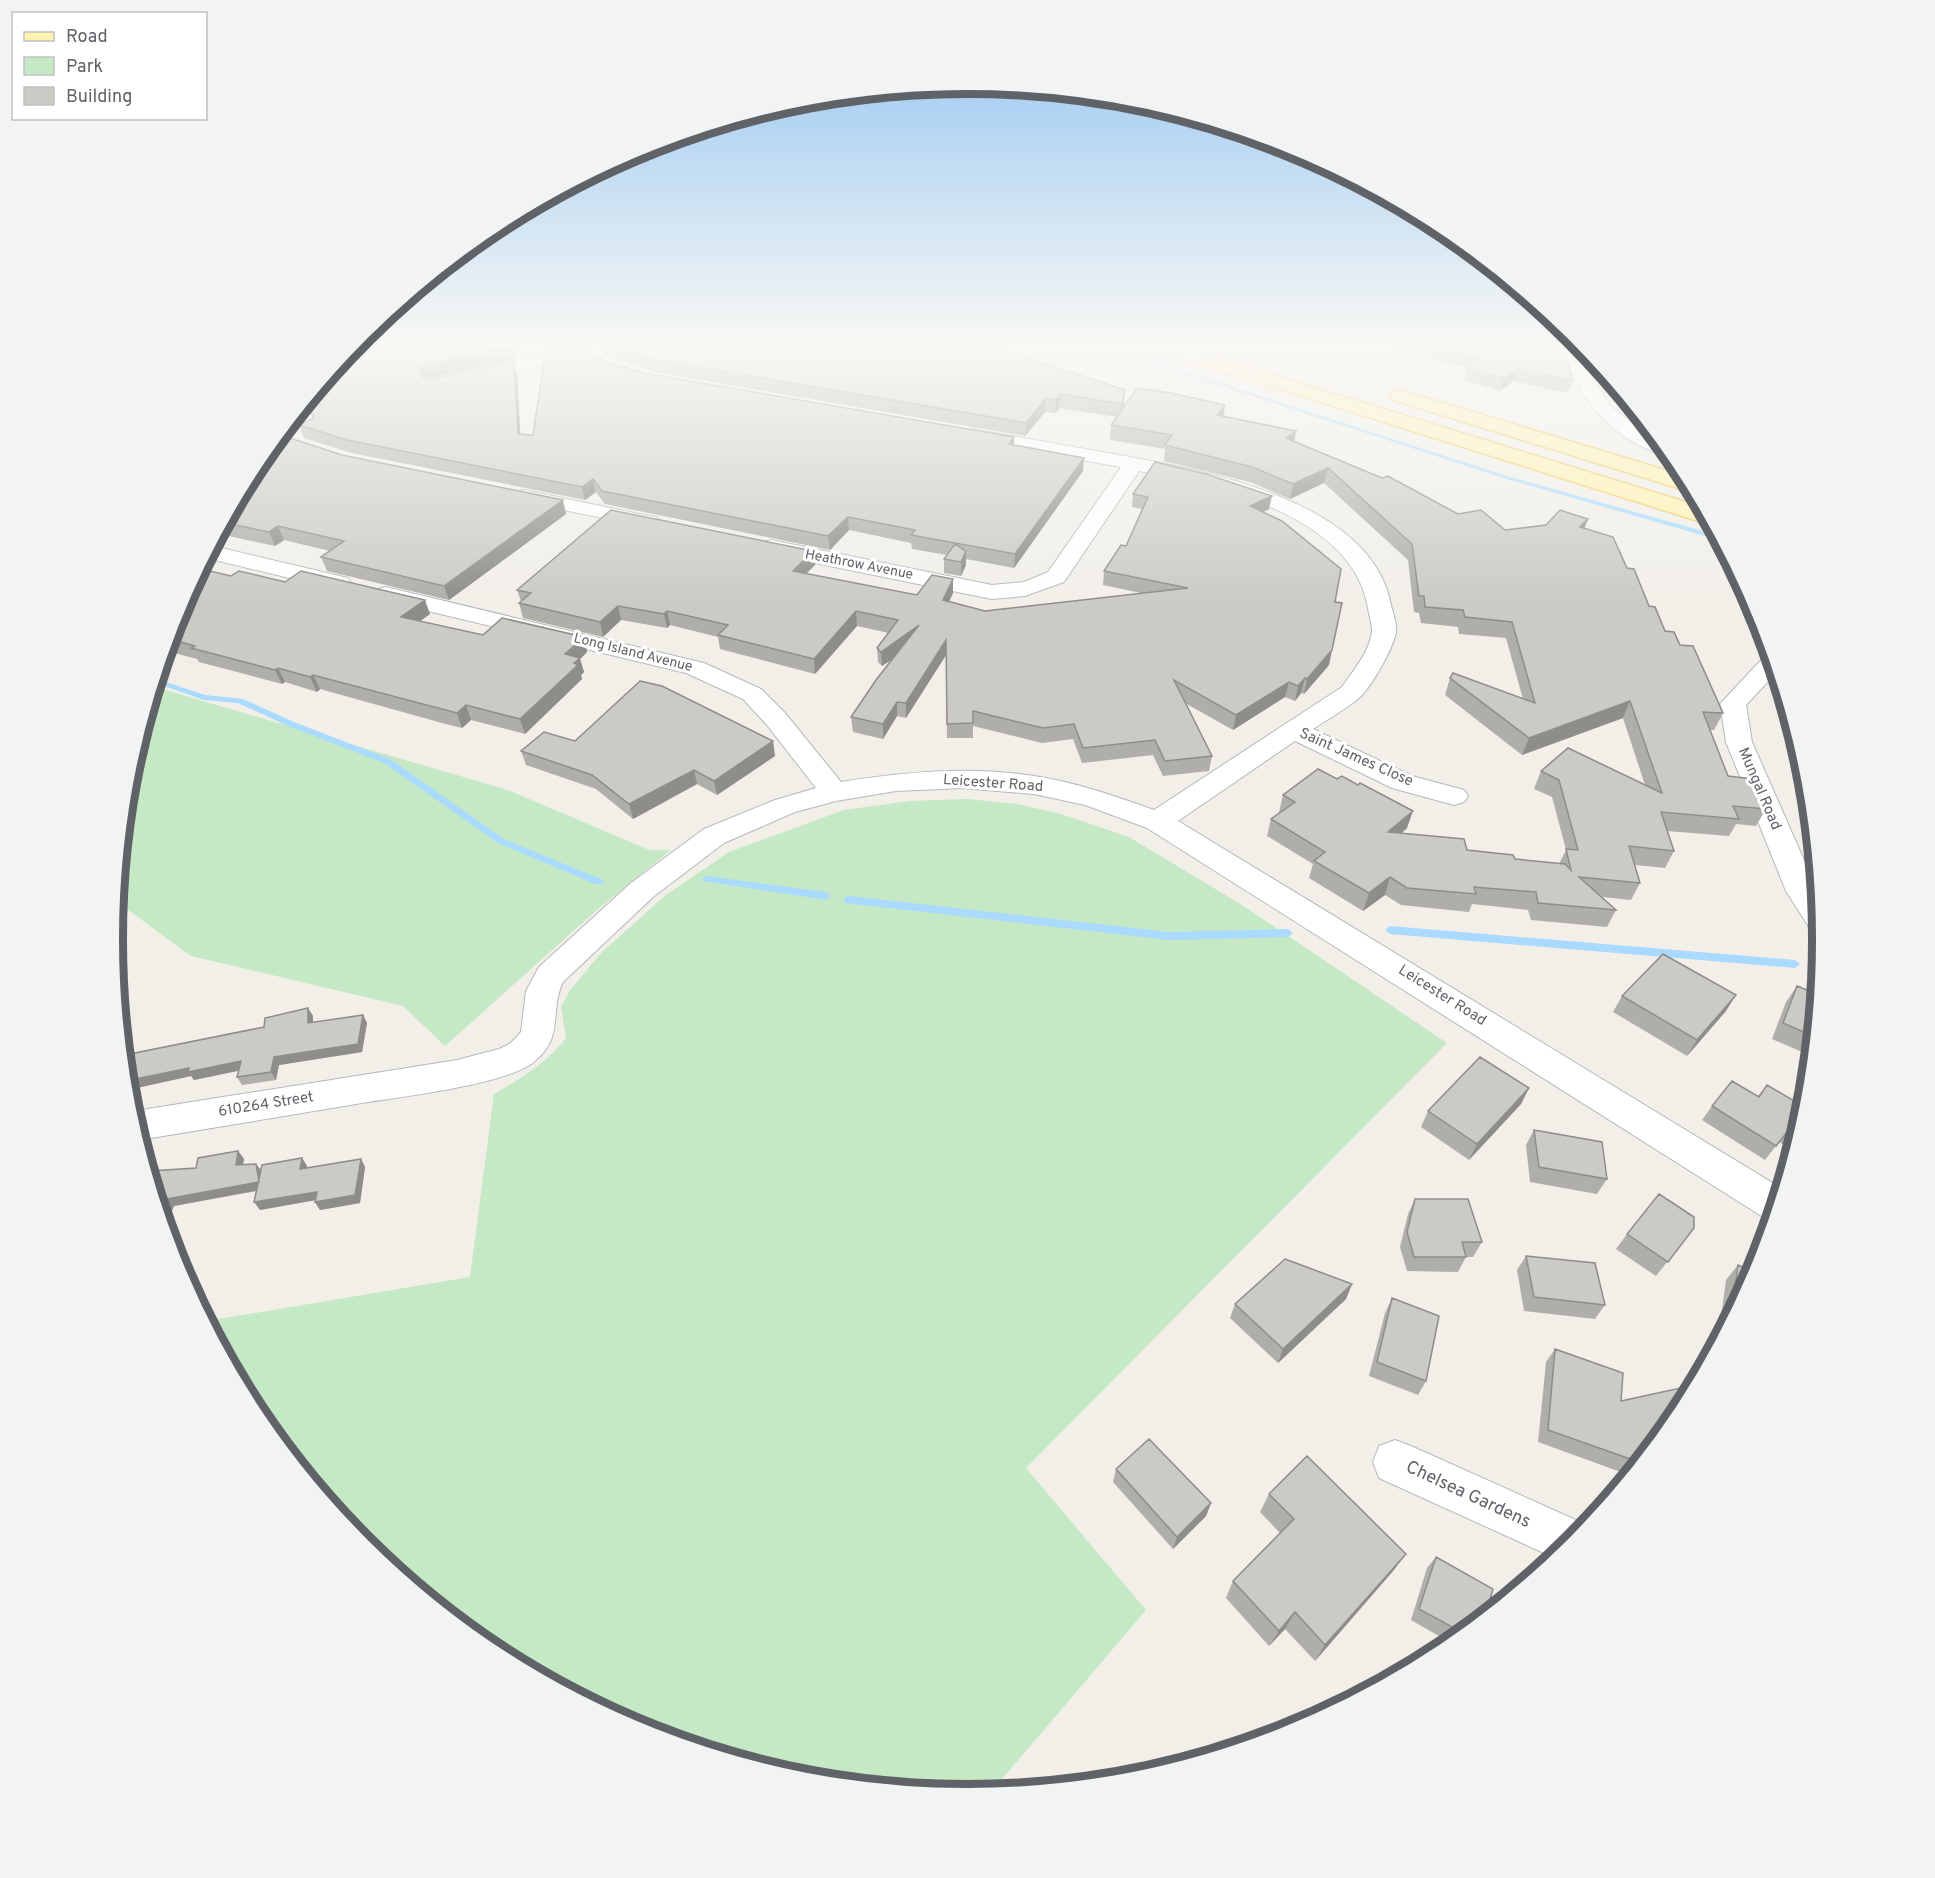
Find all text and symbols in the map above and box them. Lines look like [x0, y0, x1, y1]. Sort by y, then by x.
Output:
legend [12, 12, 207, 120]
text: Road [66, 26, 108, 49]
text: Park [66, 56, 103, 79]
text: Building [66, 86, 132, 109]
street label: Heathrow Avenue [803, 546, 915, 584]
street label: Long Island Avenue [572, 630, 694, 676]
street label: Saint James Close [1296, 724, 1416, 792]
street label: Mungal Road [1733, 745, 1785, 833]
street label: Leicester Road [942, 771, 1044, 797]
street label: Leicester Road [1394, 961, 1490, 1031]
street label: 610264 Street [217, 1088, 315, 1122]
street label: Chelsea Gardens [1402, 1456, 1534, 1534]

